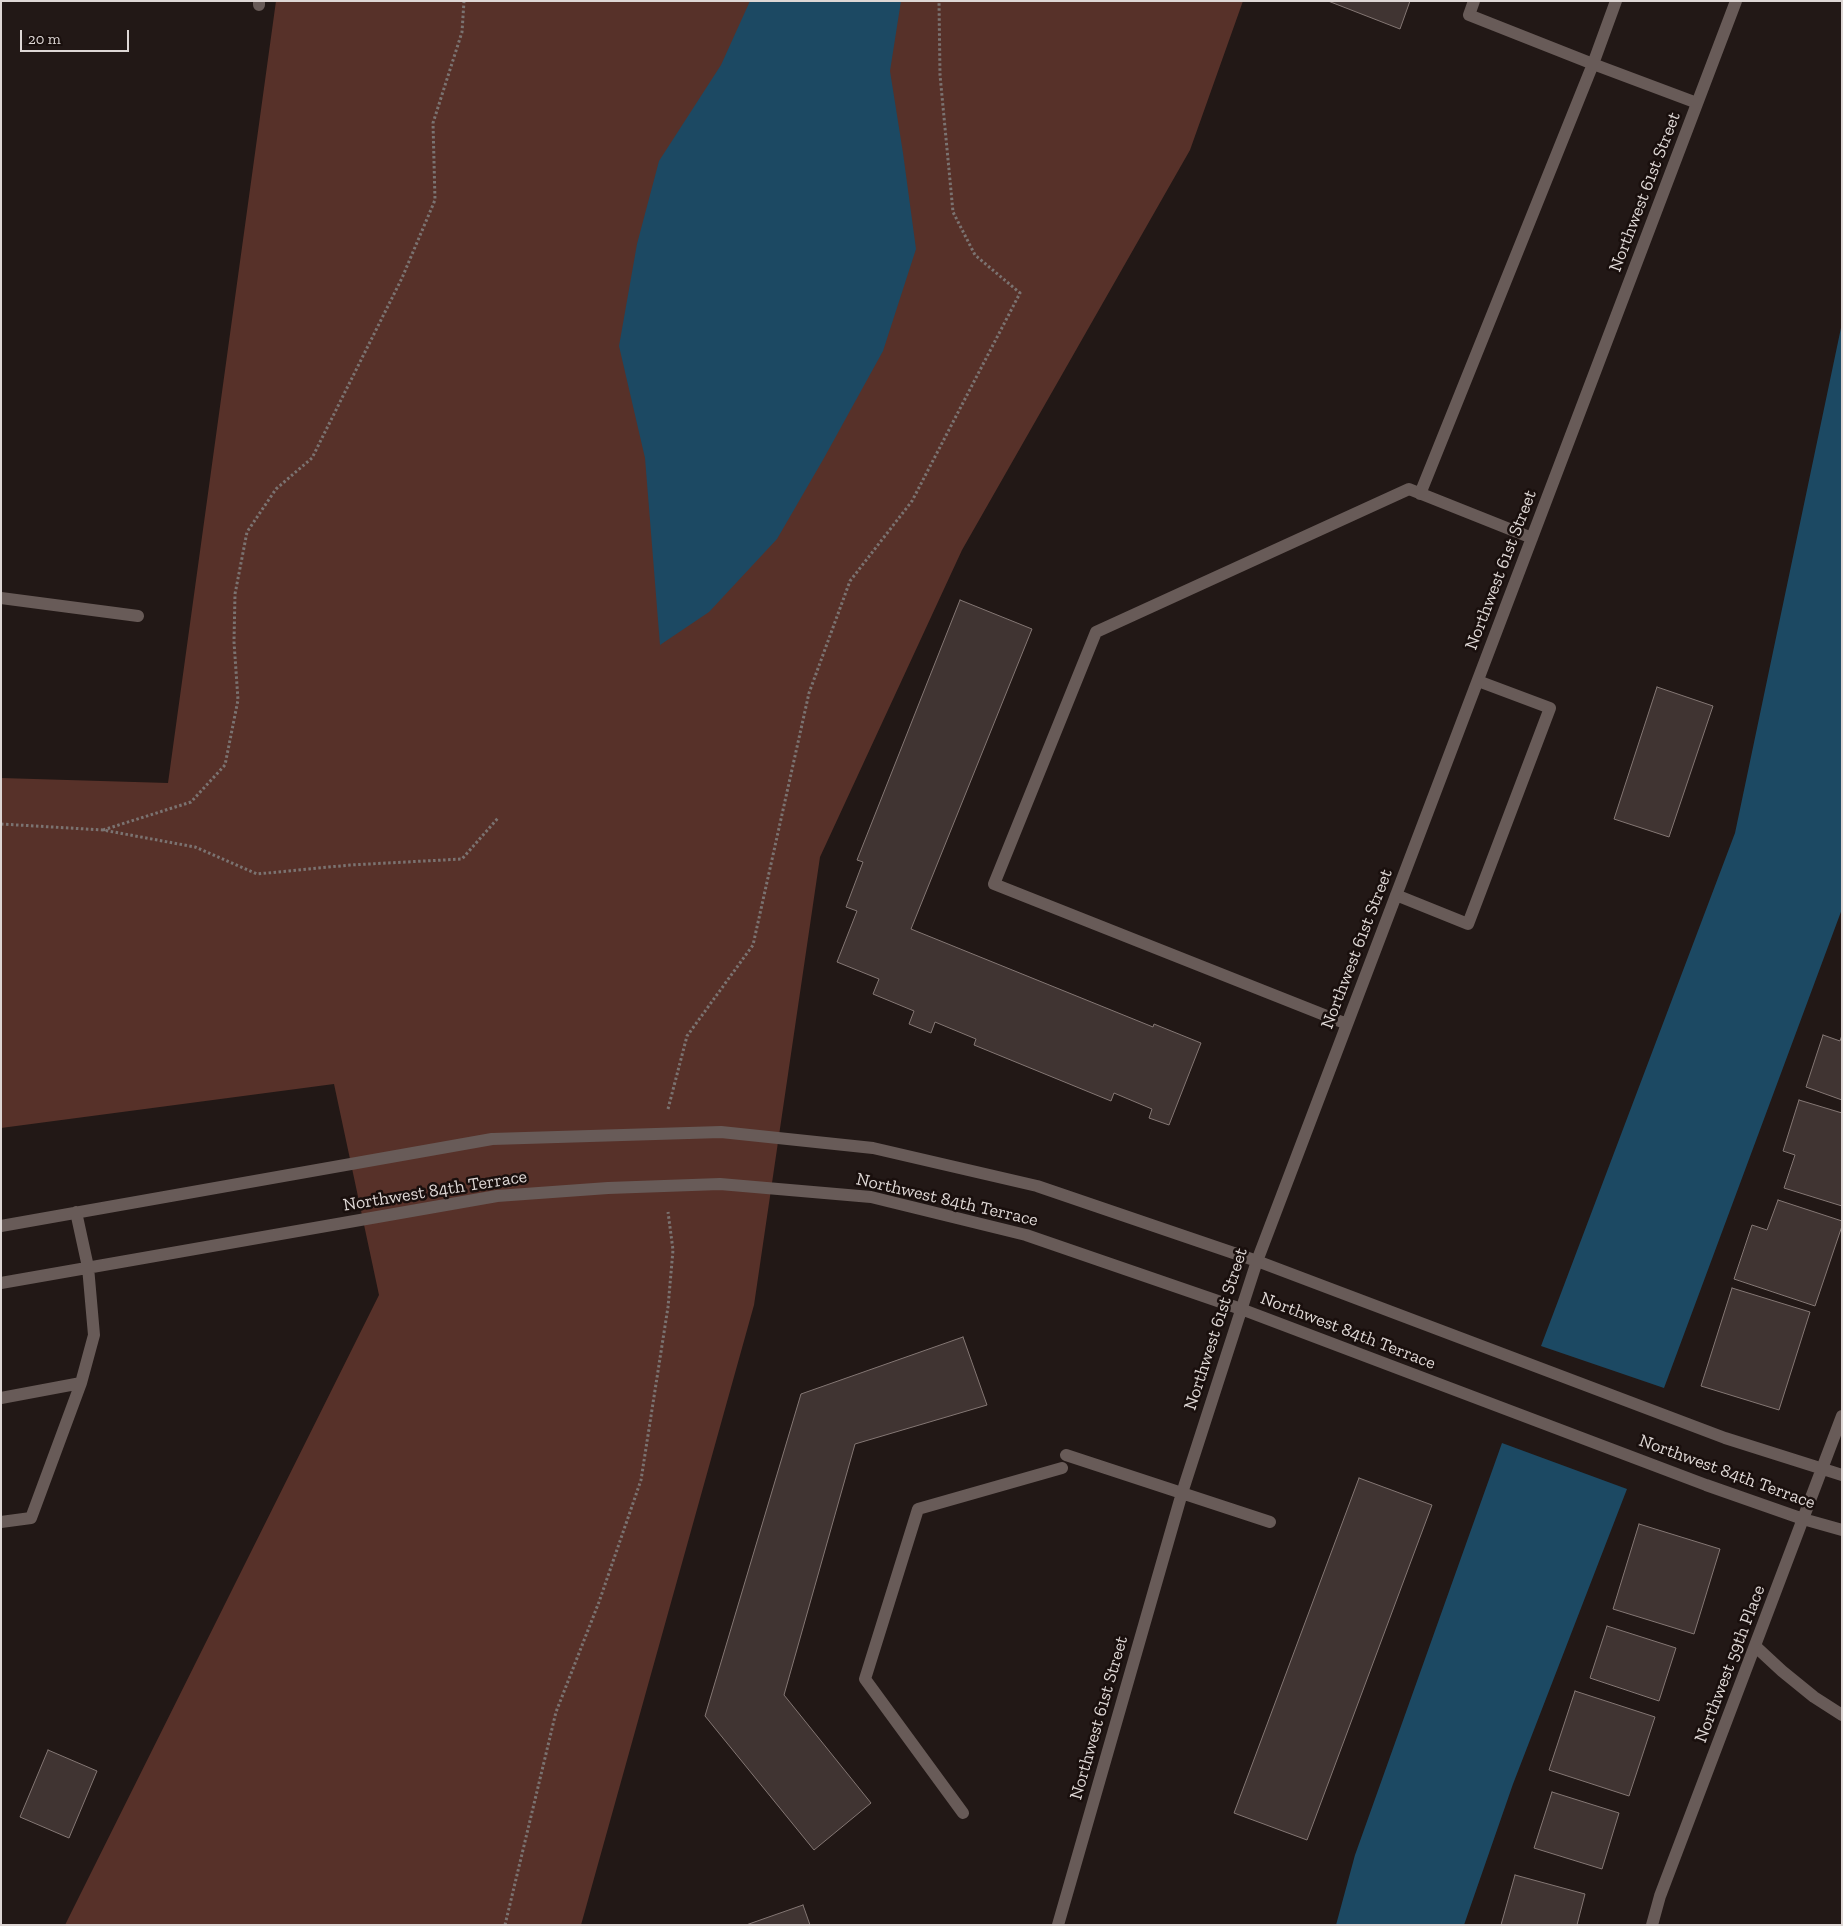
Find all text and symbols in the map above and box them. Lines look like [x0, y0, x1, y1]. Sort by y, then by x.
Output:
scale bar [22, 20, 131, 52]
text: 20 m [28, 30, 61, 48]
street label: Northwest 61st Street [1605, 109, 1685, 275]
street label: Northwest 61st Street [1461, 487, 1541, 653]
street label: Northwest 61st Street [1317, 866, 1397, 1032]
street label: Northwest 84th Terrace [341, 1166, 529, 1216]
street label: Northwest 84th Terrace [854, 1169, 1040, 1231]
street label: Northwest 61st Street [1180, 1245, 1252, 1413]
street label: Northwest 84th Terrace [1257, 1288, 1439, 1374]
street label: Northwest 84th Terrace [1636, 1430, 1818, 1514]
street label: Northwest 59th Place [1690, 1582, 1770, 1746]
street label: Northwest 61st Street [1065, 1634, 1133, 1802]

